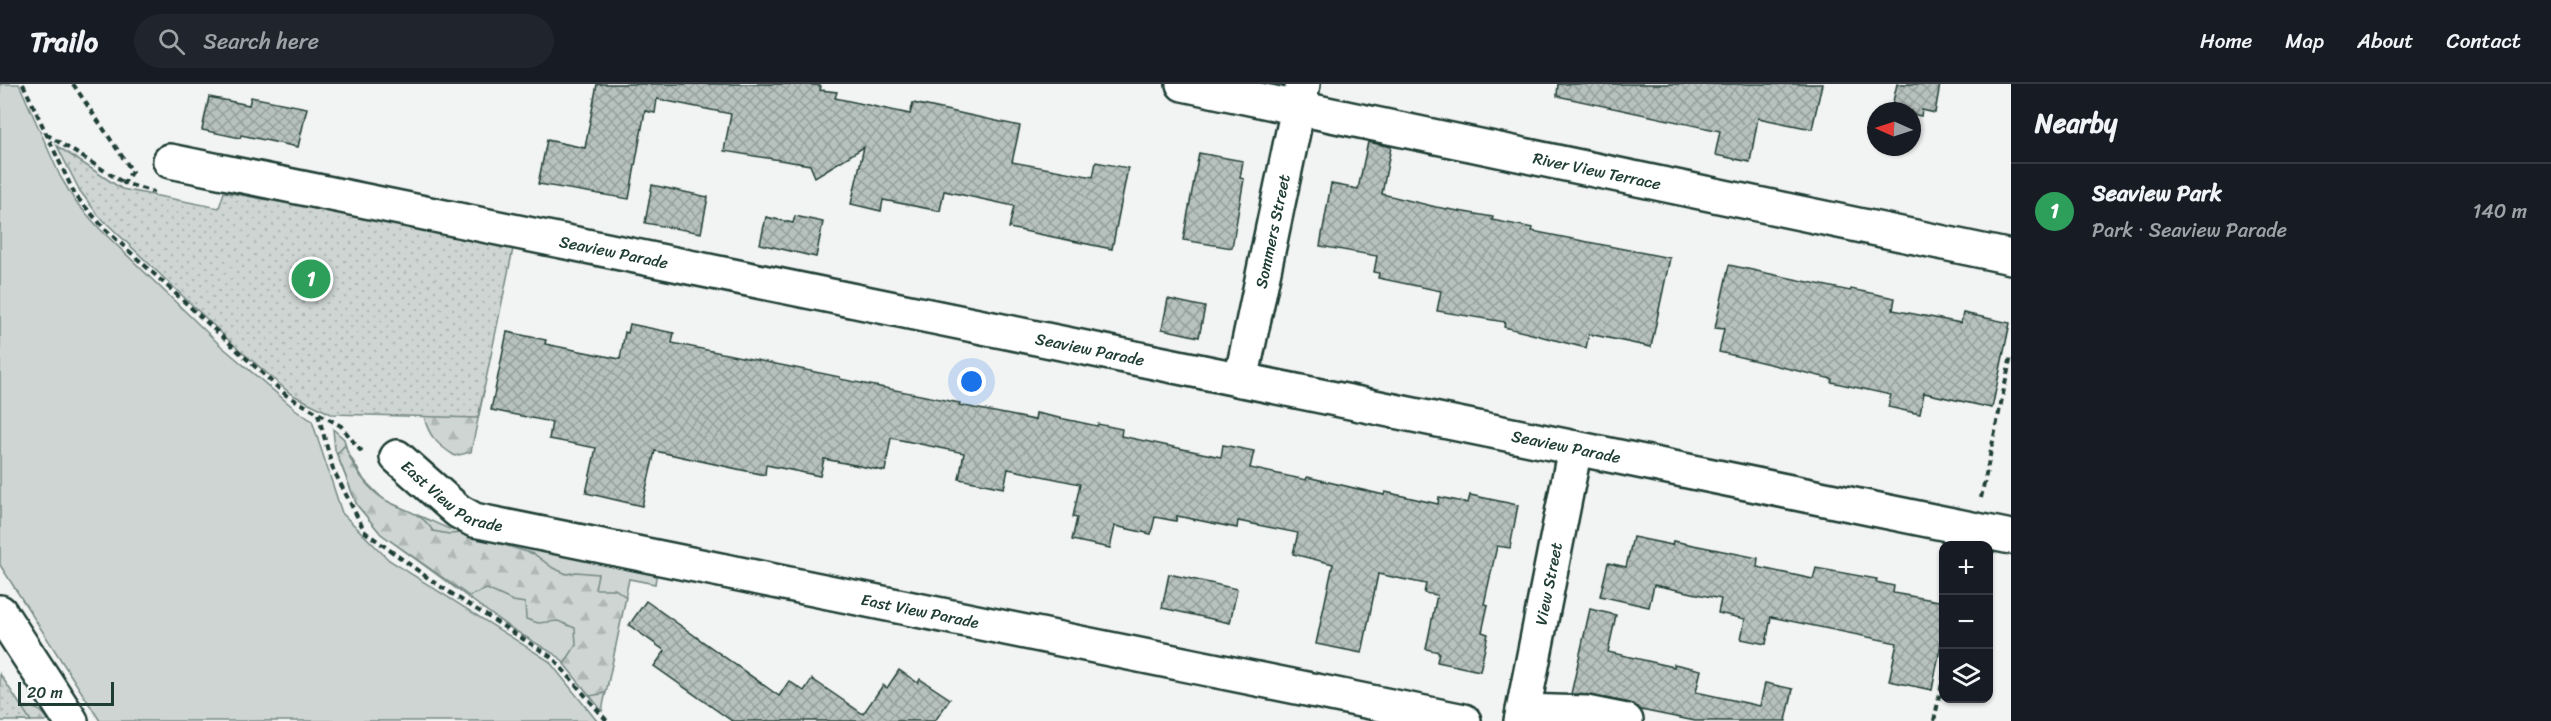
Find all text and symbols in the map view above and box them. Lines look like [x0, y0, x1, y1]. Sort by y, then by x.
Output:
search box [134, 14, 554, 68]
text: Trailo [30, 17, 98, 66]
text: Search here [203, 22, 319, 61]
text: Home [2200, 22, 2252, 60]
text: Map [2285, 22, 2324, 60]
text: About [2357, 22, 2414, 60]
text: Contact [2447, 22, 2521, 60]
icon: search [155, 25, 188, 58]
text: Nearby [2035, 100, 2117, 146]
north arrow [1867, 102, 1921, 156]
street label: River View Terrace [1530, 143, 1664, 198]
street label: Sommers Street [1246, 171, 1298, 291]
text: Seaview Park [2092, 174, 2222, 213]
text: 1 [2050, 194, 2059, 229]
text: 140 m [2473, 194, 2527, 229]
text: Park · Seaview Parade [2092, 213, 2287, 248]
street label: Seaview Parade [557, 226, 671, 277]
pin: 1 [292, 256, 330, 302]
street label: Seaview Parade [1033, 324, 1147, 374]
your location [957, 367, 986, 396]
street label: Seaview Parade [1509, 421, 1623, 471]
street label: East View Parade [394, 452, 506, 540]
street label: View Street [1526, 540, 1571, 628]
map controls [1939, 541, 1993, 703]
button: + [1939, 541, 1993, 595]
street label: East View Parade [859, 584, 982, 637]
button: − [1939, 595, 1993, 649]
button: layers [1939, 649, 1993, 703]
text: 20 m [27, 678, 63, 707]
scale bar [18, 679, 114, 706]

